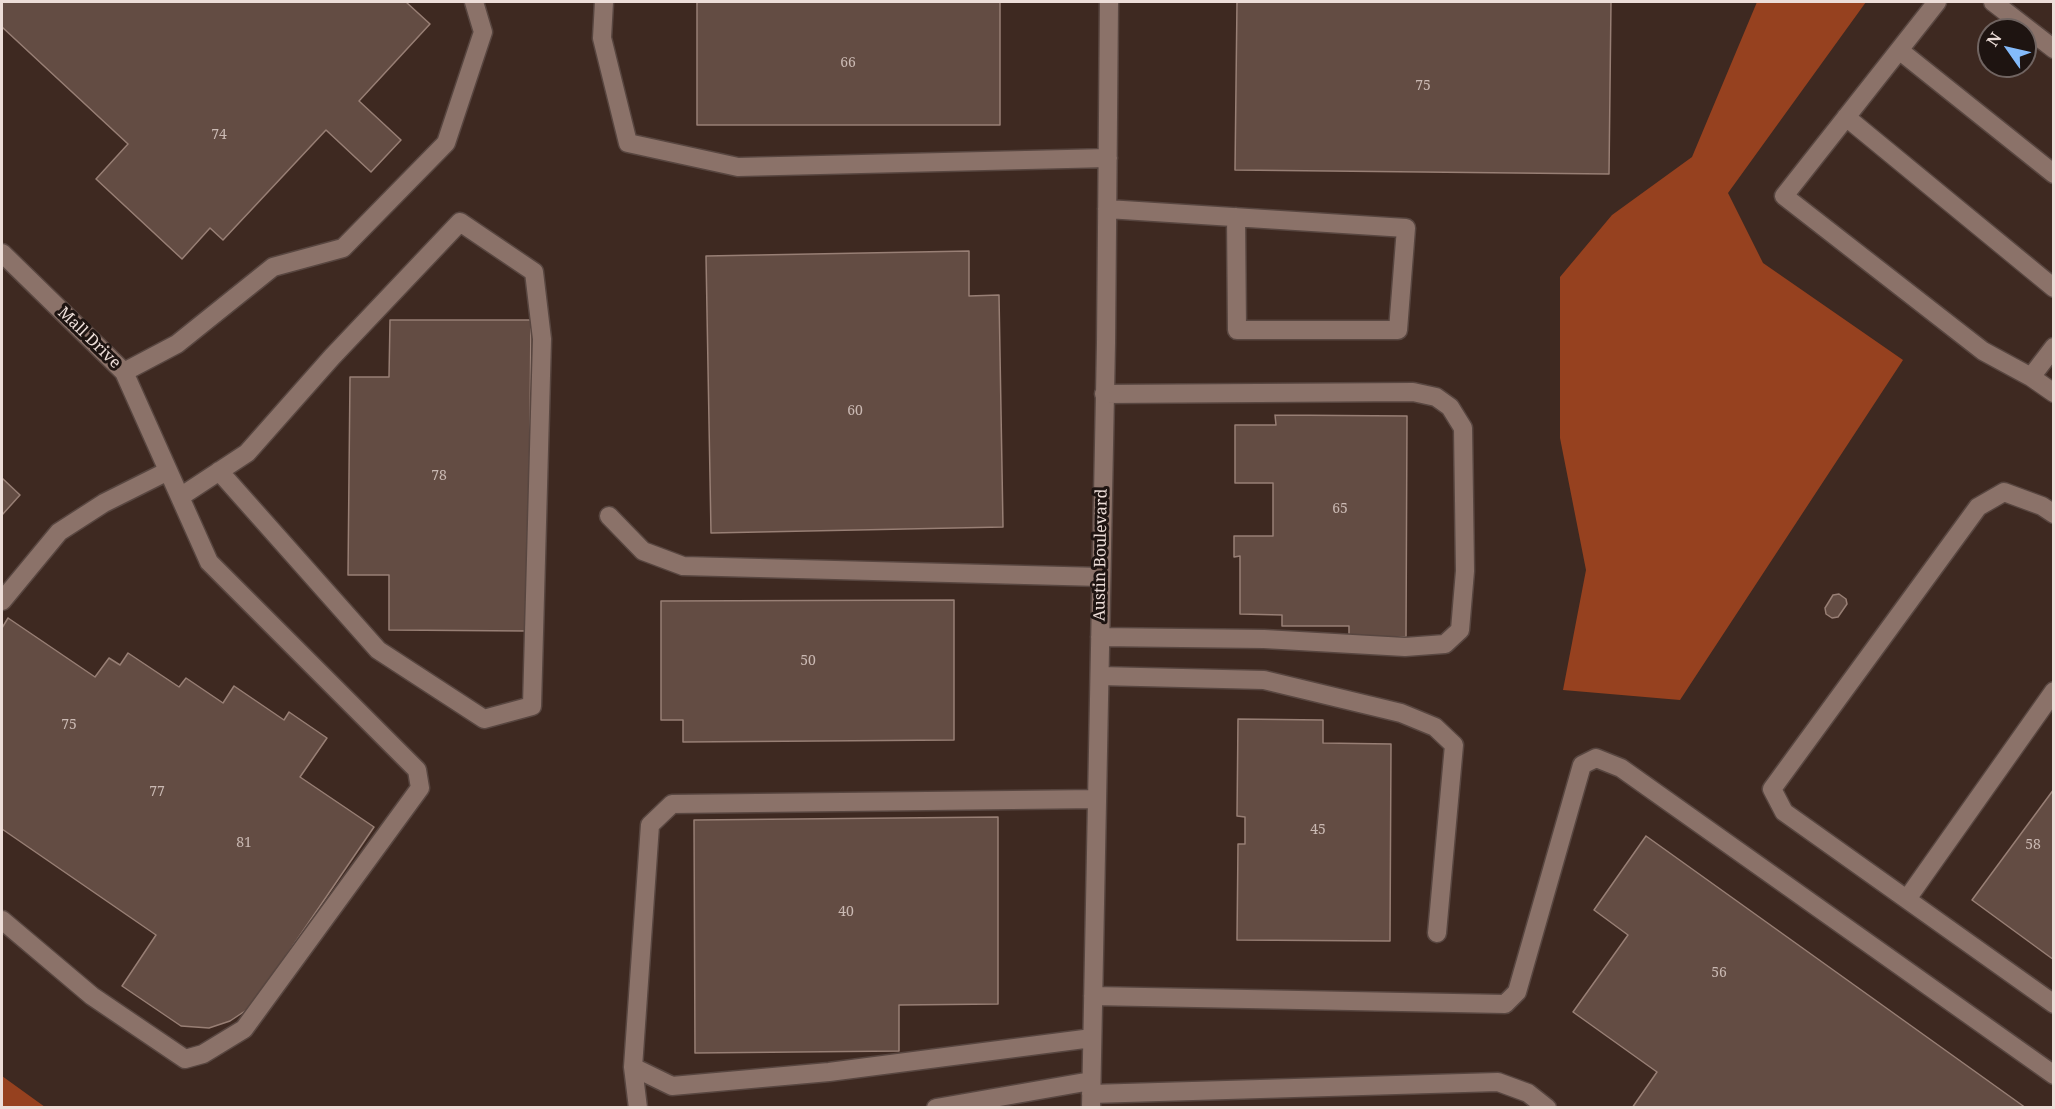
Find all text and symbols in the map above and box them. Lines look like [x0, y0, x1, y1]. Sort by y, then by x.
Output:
north arrow [1977, 18, 2037, 78]
text: N [1981, 28, 2006, 50]
house number: 66 [840, 55, 856, 71]
house number: 75 [1415, 78, 1431, 94]
house number: 74 [211, 127, 227, 143]
street label: Mall Drive [53, 303, 125, 373]
house number: 60 [847, 403, 863, 419]
house number: 78 [431, 468, 447, 484]
street label: Austin Boulevard [1090, 489, 1112, 621]
house number: 65 [1332, 501, 1348, 517]
house number: 50 [800, 653, 816, 669]
house number: 75 [61, 717, 77, 733]
house number: 77 [149, 784, 165, 800]
house number: 45 [1310, 822, 1326, 838]
house number: 81 [236, 835, 252, 851]
house number: 58 [2025, 837, 2041, 853]
house number: 40 [838, 904, 854, 920]
house number: 56 [1711, 965, 1727, 981]

